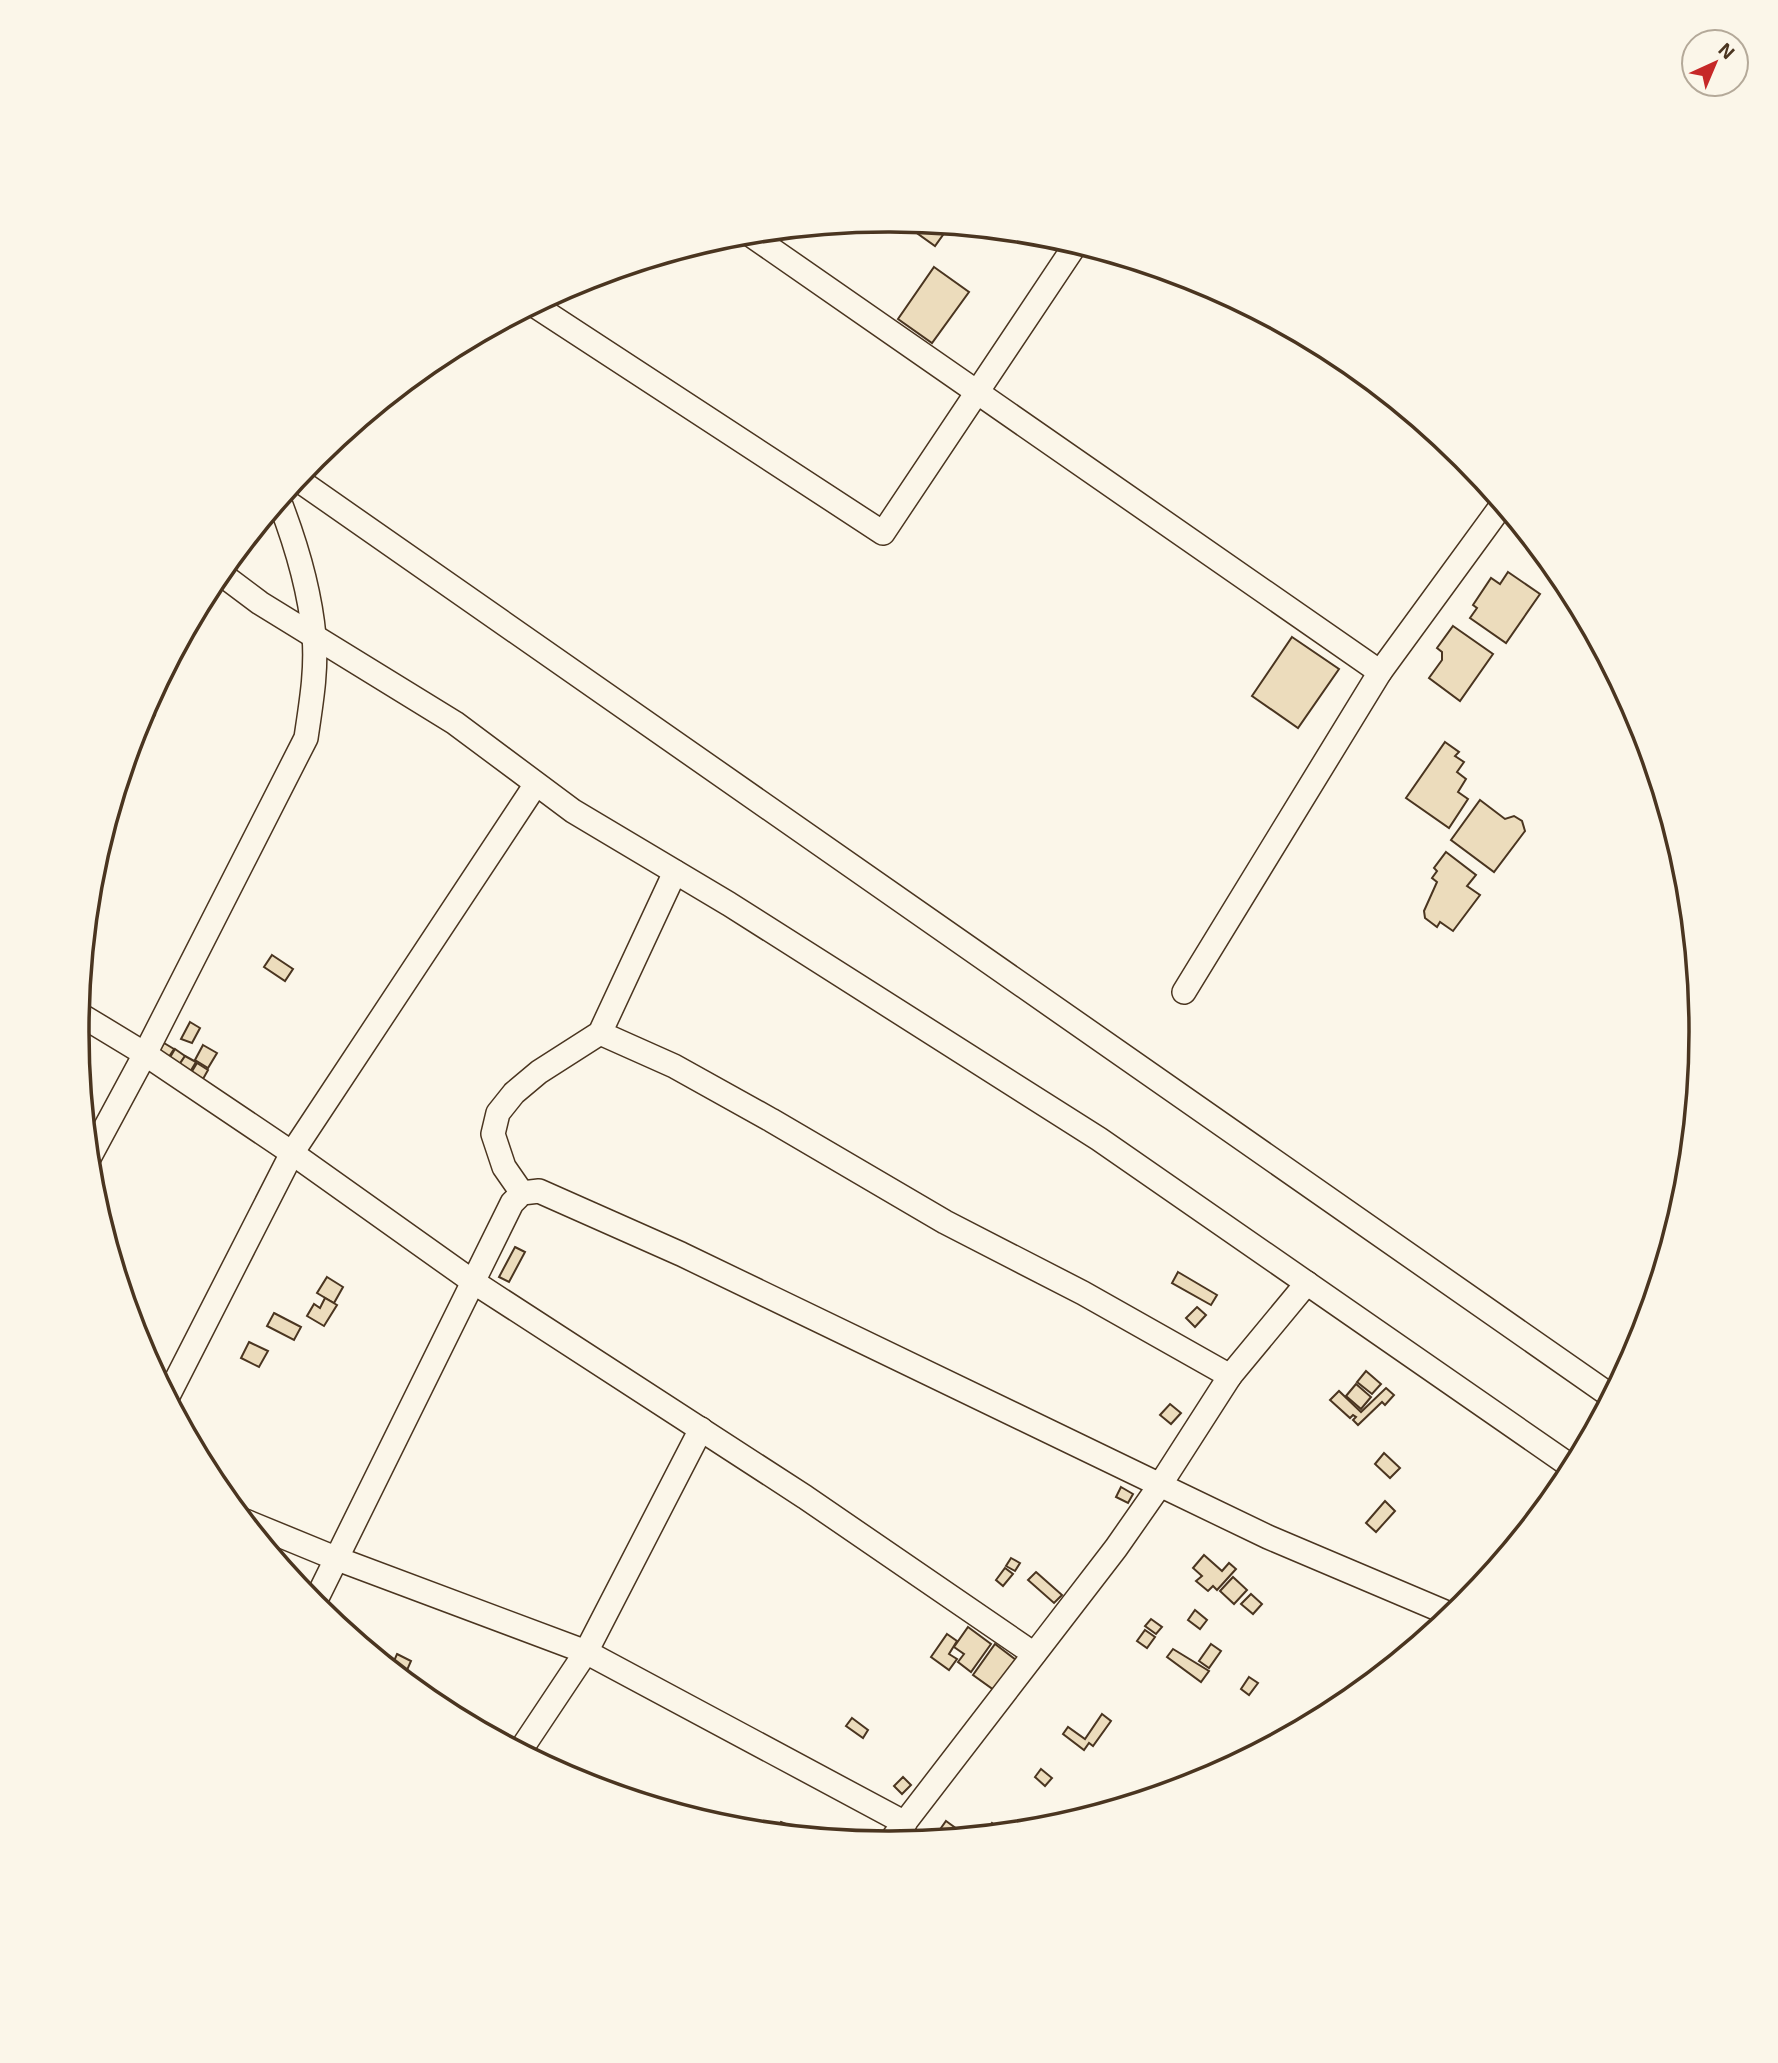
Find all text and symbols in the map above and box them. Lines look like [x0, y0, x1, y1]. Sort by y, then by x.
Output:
north arrow [1680, 28, 1750, 98]
text: N [1714, 37, 1740, 63]

